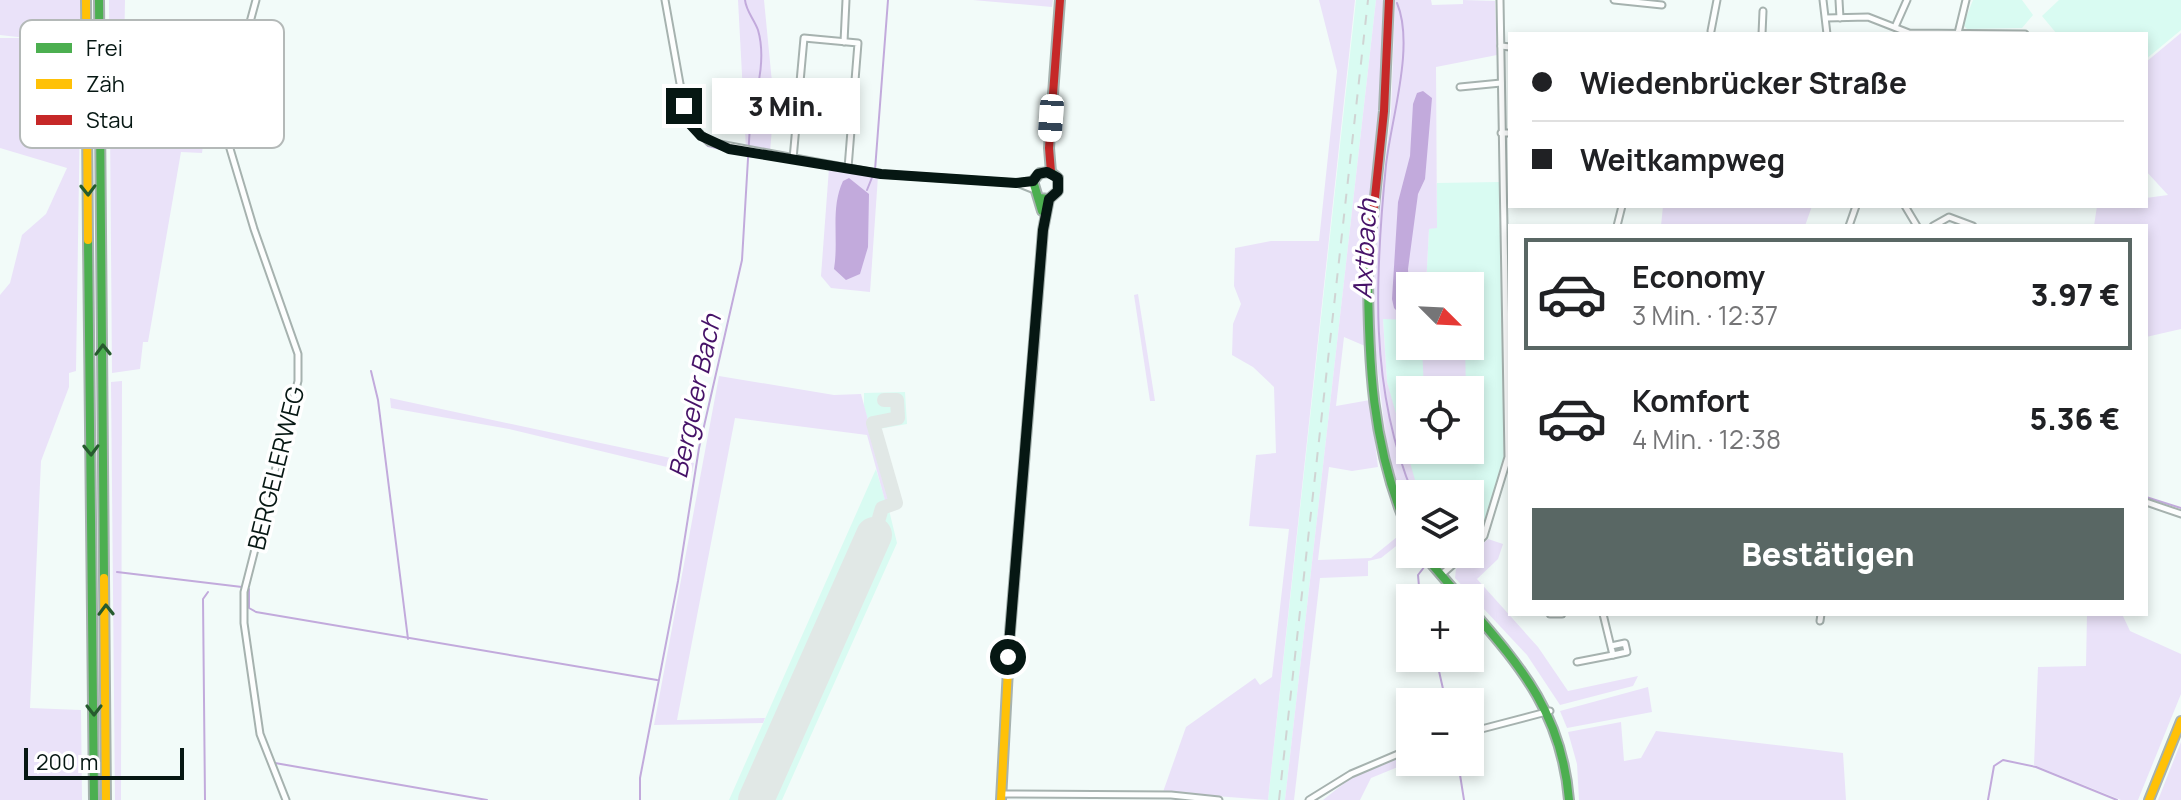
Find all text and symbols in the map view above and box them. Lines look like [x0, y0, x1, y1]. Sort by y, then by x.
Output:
legend [20, 20, 284, 148]
text: Frei [86, 33, 123, 63]
text: Wiedenbrücker Straße [1580, 62, 1907, 103]
text: Zäh [86, 69, 125, 99]
callout: 3 Min. [712, 78, 860, 134]
route end [666, 88, 702, 124]
text: 3 Min. [748, 88, 824, 124]
car [1037, 93, 1065, 143]
text: Stau [86, 105, 134, 135]
text: Weitkampweg [1580, 139, 1785, 180]
one-way arrow [79, 184, 97, 197]
water label: Axtbach [1343, 196, 1385, 300]
text: Economy [1632, 256, 1765, 297]
icon: car [1536, 258, 1608, 330]
north arrow [1396, 272, 1484, 360]
map controls [1396, 272, 1484, 776]
text: 3.97 € [2031, 274, 2120, 315]
text: 3 Min. · 12:37 [1632, 297, 1778, 333]
water label: Bergeler Bach [659, 309, 729, 481]
one-way arrow [94, 343, 112, 356]
button: locate [1396, 376, 1484, 464]
text: Komfort [1632, 380, 1750, 421]
icon: car [1536, 382, 1608, 454]
street label: BERGELERWEG [239, 383, 311, 553]
text: 5.36 € [2030, 398, 2120, 439]
text: 4 Min. · 12:38 [1632, 421, 1781, 457]
one-way arrow [82, 444, 100, 457]
button: layers [1396, 480, 1484, 568]
button: Bestätigen [1532, 508, 2124, 600]
button: + [1396, 584, 1484, 672]
one-way arrow [97, 603, 114, 616]
route start [990, 639, 1026, 675]
button: − [1396, 688, 1484, 776]
one-way arrow [85, 704, 103, 717]
scale bar [24, 744, 184, 780]
text: 200 m [36, 747, 98, 777]

